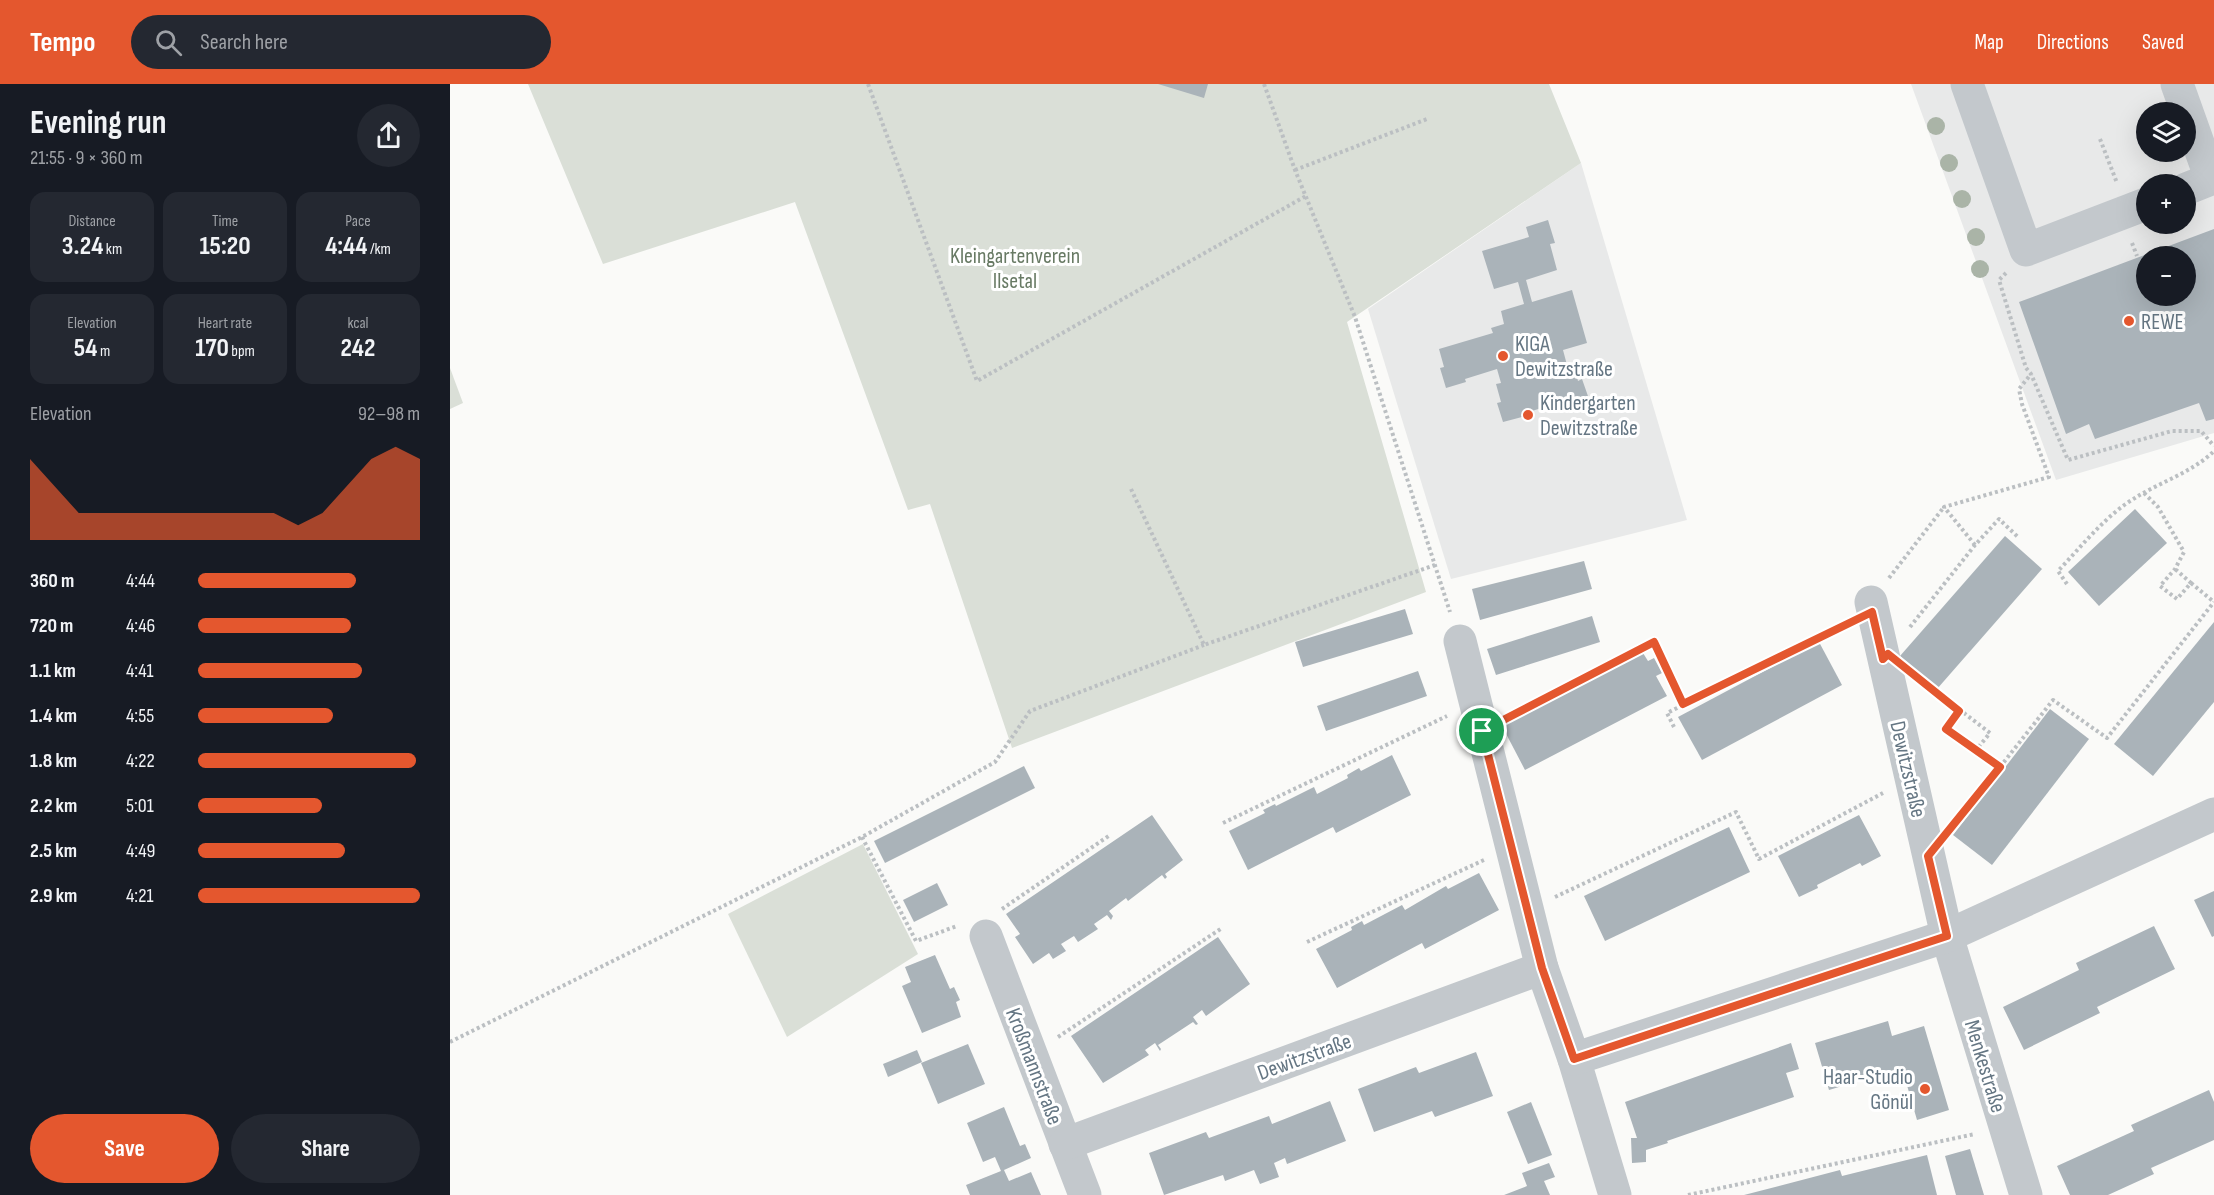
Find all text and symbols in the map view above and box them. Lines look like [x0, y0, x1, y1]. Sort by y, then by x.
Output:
search box [131, 15, 551, 69]
text: Tempo [30, 26, 95, 59]
icon: search [152, 26, 185, 59]
text: Search here [200, 29, 288, 56]
text: Map [1974, 30, 2004, 55]
text: Directions [2037, 30, 2109, 55]
text: Saved [2142, 30, 2184, 55]
map controls [2136, 102, 2196, 306]
button: layers [2136, 102, 2196, 162]
text: Evening run [30, 103, 166, 143]
button: share [357, 104, 420, 167]
text: 21:55 · 9 × 360 m [30, 146, 143, 170]
button: + [2136, 174, 2196, 234]
text: Distance [68, 212, 116, 231]
text: Time [212, 212, 238, 231]
text: Pace [345, 212, 371, 231]
text: 3.24 [62, 231, 103, 262]
text: 15:20 [199, 231, 251, 262]
text: 4:44 [325, 231, 367, 262]
text: km [103, 240, 122, 259]
text: /km [367, 240, 391, 259]
park label: Kleingartenverein Ilsetal [950, 243, 1080, 295]
button: − [2136, 246, 2196, 306]
place label: REWE [2141, 309, 2184, 336]
text: Elevation [67, 314, 117, 333]
text: Heart rate [198, 314, 252, 333]
text: kcal [347, 314, 369, 333]
marker: REWE [2122, 314, 2136, 328]
place label: KIGA Dewitzstraße [1515, 331, 1613, 383]
text: 54 [74, 333, 97, 364]
text: 170 [195, 333, 229, 364]
text: 242 [341, 333, 375, 364]
text: m [97, 342, 110, 361]
text: bpm [229, 342, 255, 361]
marker: KIGA Dewitzstraße [1496, 349, 1510, 363]
place label: Kindergarten Dewitzstraße [1540, 390, 1638, 442]
text: Elevation [30, 402, 92, 426]
text: 92–98 m [358, 402, 420, 426]
marker: Kindergarten Dewitzstraße [1521, 408, 1535, 422]
text: 360 m [30, 569, 74, 593]
text: 4:44 [126, 569, 155, 593]
text: 720 m [30, 614, 73, 638]
text: 4:46 [126, 614, 155, 638]
text: 1.1 km [30, 659, 76, 683]
text: 4:41 [126, 659, 154, 683]
text: 1.4 km [30, 704, 77, 728]
text: 4:55 [126, 704, 154, 728]
pin [1456, 705, 1507, 756]
icon: arrive [1465, 714, 1498, 747]
street label: Dewitzstraße [1883, 719, 1932, 820]
text: 1.8 km [30, 749, 77, 773]
text: 4:22 [126, 749, 155, 773]
text: 2.2 km [30, 794, 77, 818]
text: 5:01 [126, 794, 154, 818]
text: 2.5 km [30, 839, 77, 863]
text: 4:49 [126, 839, 155, 863]
text: 2.9 km [30, 884, 77, 908]
text: 4:21 [126, 884, 153, 908]
street label: Kroßmannstraße [999, 1004, 1068, 1129]
street label: Menkestraße [1958, 1017, 2011, 1116]
street label: Dewitzstraße [1254, 1028, 1355, 1087]
place label: Haar-Studio Gönül [1823, 1064, 1913, 1116]
marker: Haar-Studio Gönül [1918, 1082, 1932, 1096]
button: Save [30, 1114, 219, 1183]
button: Share [231, 1114, 420, 1183]

